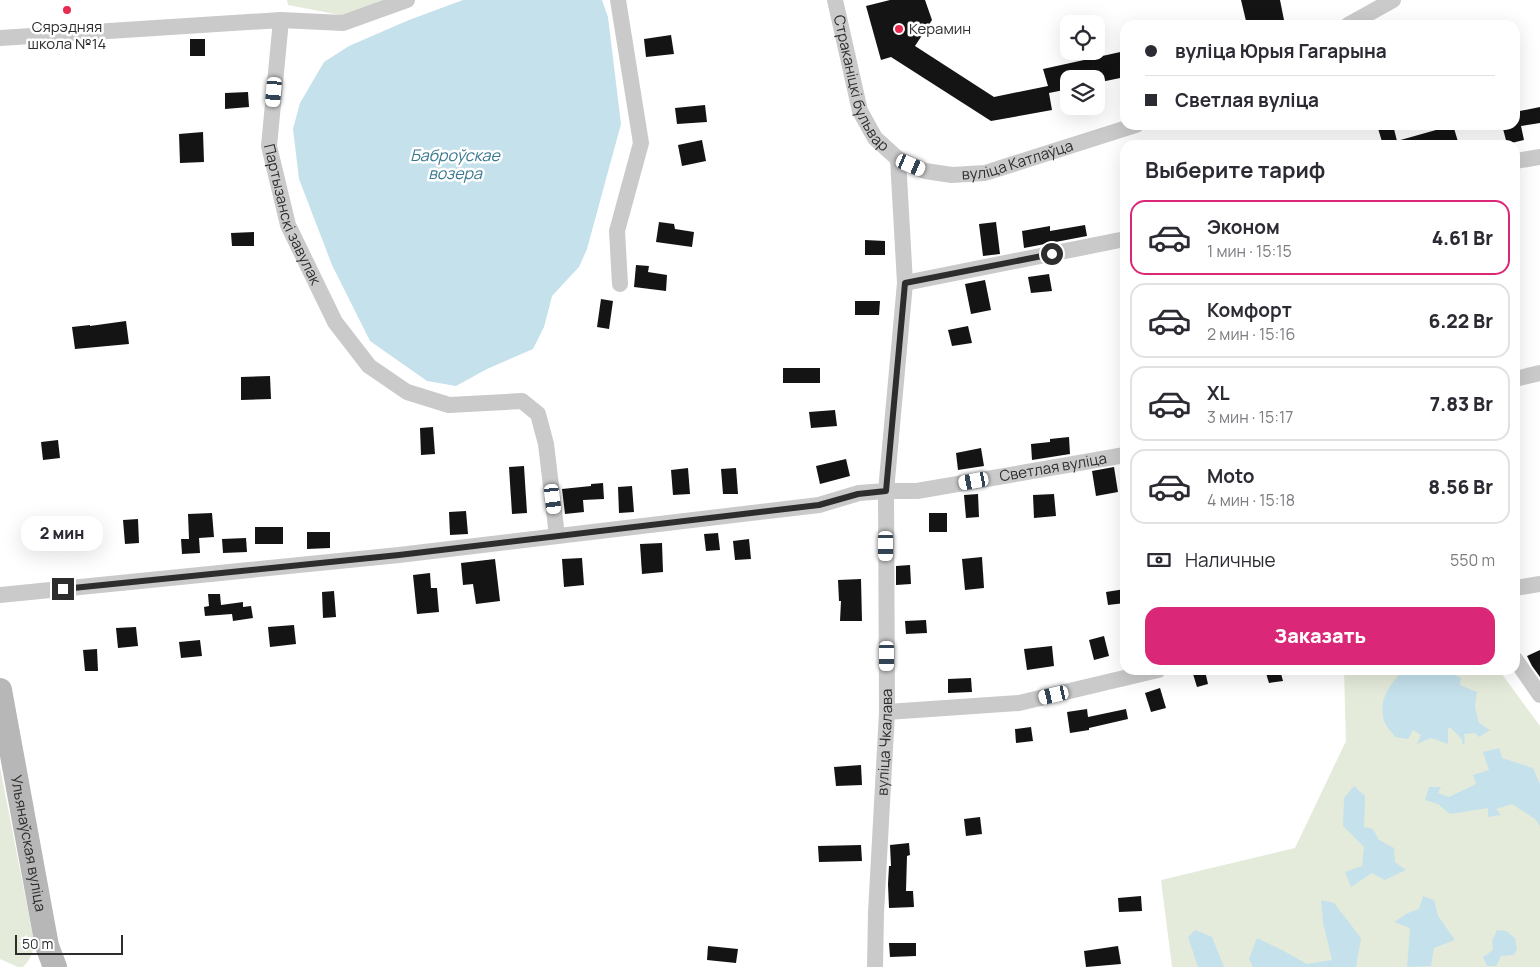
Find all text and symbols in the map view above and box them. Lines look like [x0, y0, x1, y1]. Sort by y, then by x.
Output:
marker: Сярэдняя школа №14 [61, 4, 73, 16]
street label: Страканіцкі бульвар [829, 13, 894, 156]
map controls [1060, 15, 1105, 115]
button: locate [1060, 15, 1105, 60]
place label: Сярэдняя школа №14 [28, 16, 107, 54]
place label: Керамин [909, 18, 971, 39]
marker: Керамин [893, 23, 905, 35]
text: вуліца Юрыя Гагарына [1175, 38, 1387, 64]
button: layers [1060, 70, 1105, 115]
car [265, 76, 282, 108]
text: Светлая вуліца [1175, 87, 1319, 113]
street label: вуліца Катлаўца [961, 135, 1076, 184]
street label: Партызанскі завулак [259, 142, 327, 289]
water label: Баброўскае возера [410, 144, 501, 184]
car [894, 152, 927, 178]
text: Выберите тариф [1145, 155, 1325, 185]
text: Эконом [1207, 214, 1280, 240]
icon: car [1147, 215, 1192, 260]
text: 4.61 Br [1432, 225, 1493, 251]
text: 1 мин · 15:15 [1207, 240, 1292, 262]
route start [1041, 243, 1063, 265]
text: Комфорт [1207, 297, 1292, 323]
icon: car [1147, 298, 1192, 343]
text: 6.22 Br [1428, 308, 1493, 334]
text: 2 мин · 15:16 [1207, 323, 1295, 345]
text: XL [1207, 380, 1230, 406]
icon: car [1147, 381, 1192, 426]
text: 7.83 Br [1430, 391, 1493, 417]
text: 3 мин · 15:17 [1207, 406, 1293, 428]
street label: Светлая вуліца [998, 447, 1108, 487]
text: Moto [1207, 463, 1254, 489]
icon: car [1147, 464, 1192, 509]
car [957, 471, 990, 491]
text: 8.56 Br [1428, 474, 1493, 500]
car [543, 483, 562, 515]
text: 4 мин · 15:18 [1207, 489, 1295, 511]
callout: 2 мин [22, 516, 104, 552]
text: 2 мин [40, 522, 84, 544]
car [878, 531, 893, 561]
icon: cash [1145, 546, 1173, 574]
text: Наличные [1185, 547, 1276, 573]
text: 550 m [1450, 549, 1495, 571]
route end [52, 578, 74, 600]
button: Заказать [1145, 607, 1495, 665]
car [879, 641, 894, 671]
car [1037, 684, 1070, 706]
street label: вуліца Чкалава [871, 689, 897, 796]
street label: Ульянаўская вуліца [6, 773, 51, 913]
scale bar [15, 932, 122, 955]
text: 50 m [22, 934, 53, 953]

